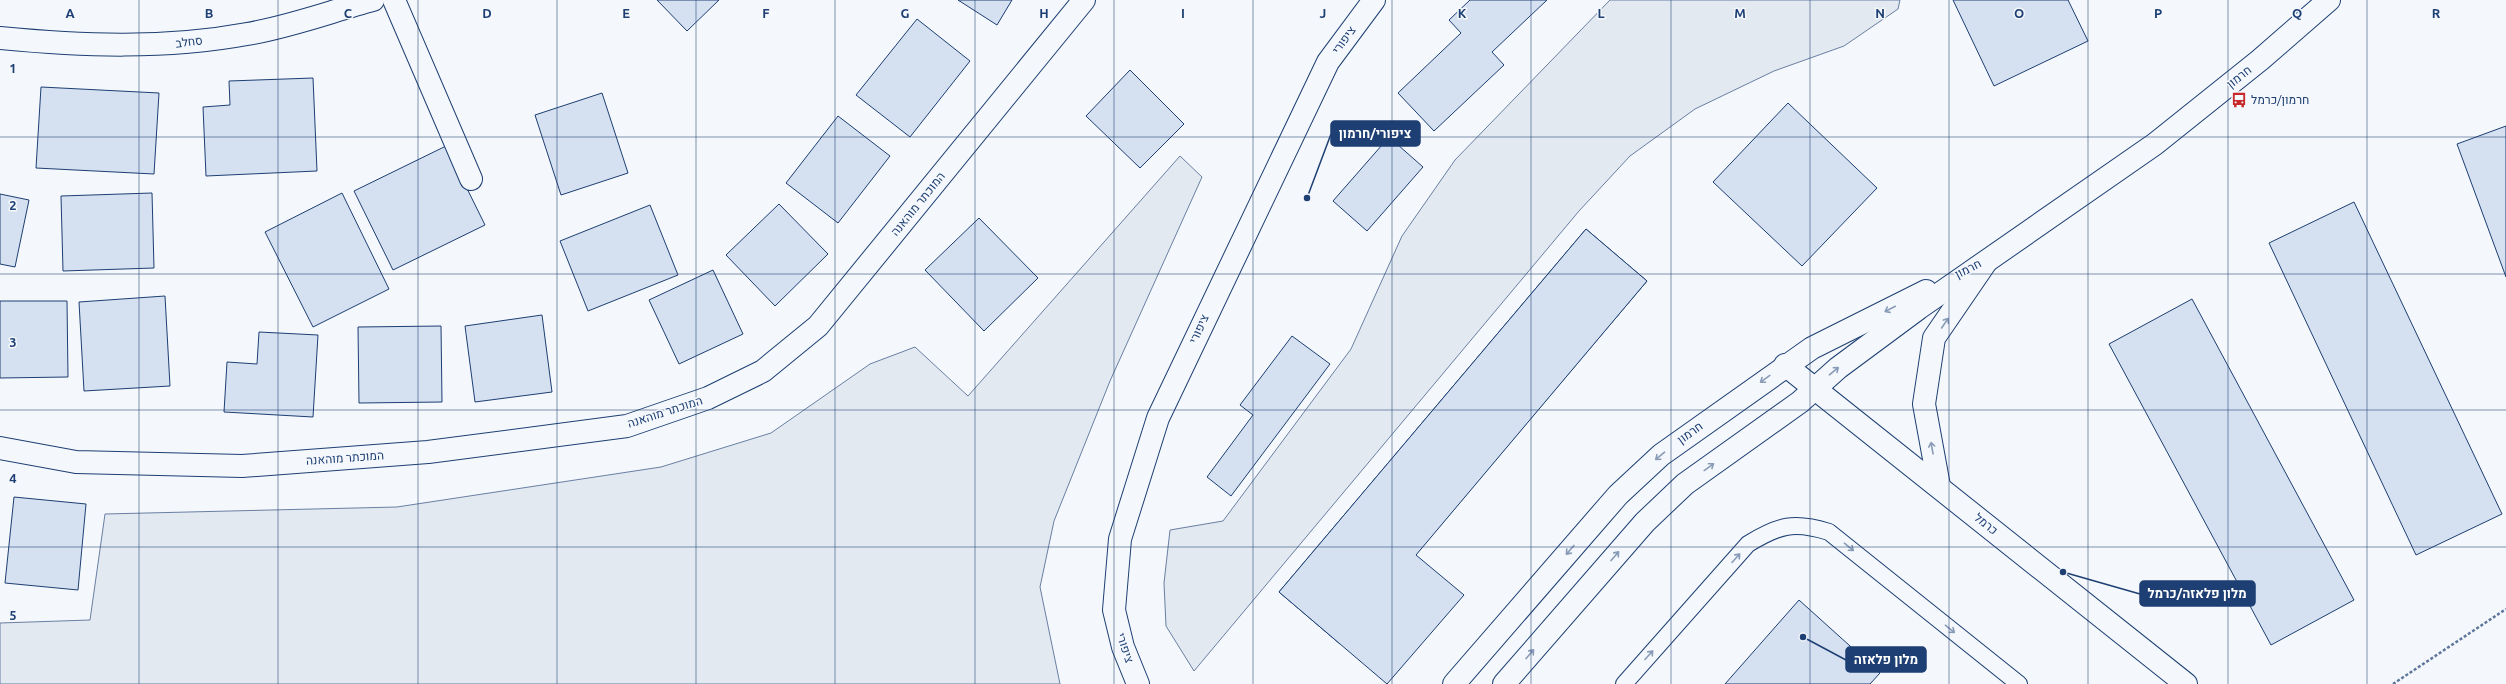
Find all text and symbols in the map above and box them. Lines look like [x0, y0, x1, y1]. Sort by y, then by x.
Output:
text: A [65, 6, 75, 20]
text: B [205, 6, 214, 20]
text: C [344, 6, 353, 20]
text: D [482, 6, 492, 20]
text: E [622, 6, 630, 20]
text: F [762, 6, 770, 20]
text: G [901, 6, 910, 20]
text: H [1039, 6, 1049, 20]
text: I [1181, 6, 1185, 20]
text: J [1320, 6, 1326, 20]
text: K [1458, 6, 1467, 20]
text: L [1597, 6, 1605, 20]
text: M [1734, 6, 1746, 20]
text: N [1875, 6, 1885, 20]
text: O [2014, 6, 2024, 20]
text: P [2154, 6, 2162, 20]
text: Q [2292, 6, 2302, 20]
text: R [2432, 6, 2441, 20]
street label: ציפורי [1329, 23, 1358, 56]
street label: סחלב [175, 33, 203, 50]
text: 1 [9, 61, 17, 75]
street label: חרמון [2224, 63, 2254, 90]
bus stop icon: חרמון/כרמל [2230, 91, 2248, 109]
place label: חרמון/כרמל [2251, 93, 2309, 106]
callout: ציפורי/חרמון [1331, 121, 1420, 146]
text: ציפורי/חרמון [1339, 126, 1412, 141]
street label: המוכתר מוהאנה [888, 169, 947, 238]
text: 2 [9, 198, 17, 212]
street label: חרמון [1952, 256, 1983, 281]
one-way arrow [1884, 305, 1896, 313]
street label: ציפורי [1186, 312, 1211, 345]
one-way arrow [1941, 317, 1949, 329]
text: 3 [9, 335, 17, 349]
one-way arrow [1829, 367, 1840, 376]
one-way arrow [1760, 375, 1771, 384]
street label: המוכתר מוהאנה [626, 393, 704, 430]
street label: חרמון [1675, 419, 1705, 446]
one-way arrow [1928, 442, 1936, 455]
street label: המוכתר מוהאנה [306, 448, 384, 467]
one-way arrow [1655, 452, 1665, 461]
one-way arrow [1703, 463, 1714, 471]
text: 4 [9, 471, 17, 485]
street label: כרמל [1972, 510, 2001, 537]
one-way arrow [1843, 543, 1854, 552]
one-way arrow [1566, 545, 1575, 555]
one-way arrow [1610, 552, 1619, 562]
one-way arrow [1731, 552, 1740, 563]
callout: מלון פלאזה/כרמל [2140, 581, 2255, 606]
text: מלון פלאזה/כרמל [2147, 586, 2247, 601]
text: 5 [9, 608, 17, 622]
one-way arrow [1945, 624, 1956, 633]
street label: ציפורי [1115, 631, 1137, 665]
callout: מלון פלאזה [1846, 647, 1926, 672]
one-way arrow [1525, 649, 1534, 660]
one-way arrow [1645, 650, 1654, 660]
text: מלון פלאזה [1854, 652, 1918, 667]

